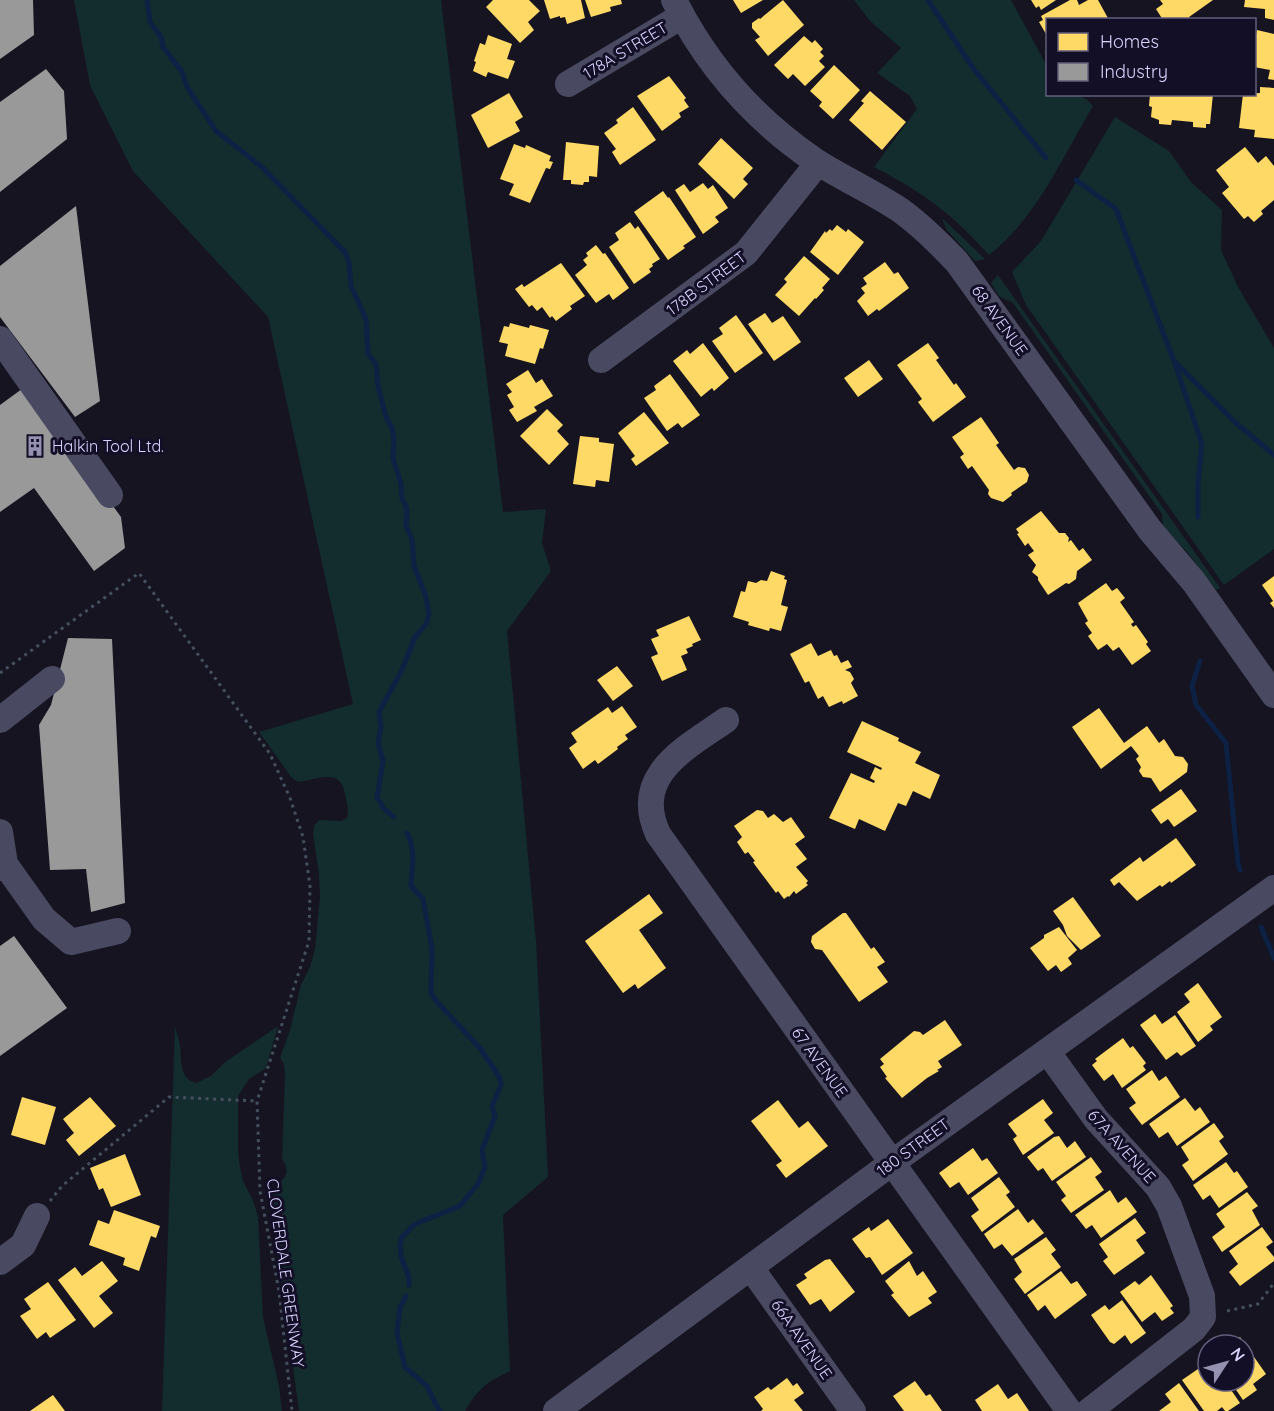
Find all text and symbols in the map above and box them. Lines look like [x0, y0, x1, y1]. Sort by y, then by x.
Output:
street label: 178A STREET [579, 17, 671, 83]
legend [1046, 18, 1256, 96]
text: Homes [1100, 30, 1159, 53]
text: Industry [1100, 60, 1168, 83]
street label: 178B STREET [662, 246, 750, 320]
street label: 68 AVENUE [968, 281, 1032, 359]
building icon: Halkin Tool Ltd. [23, 434, 47, 458]
place label: Halkin Tool Ltd. [52, 436, 164, 456]
street label: 67 AVENUE [788, 1023, 852, 1101]
street label: 67A AVENUE [1084, 1105, 1160, 1187]
street label: 180 STREET [872, 1114, 954, 1180]
street label: CLOVERDALE GREENWAY [263, 1177, 309, 1369]
street label: 66A AVENUE [767, 1295, 837, 1383]
north arrow [1196, 1333, 1256, 1393]
text: N [1227, 1344, 1250, 1365]

